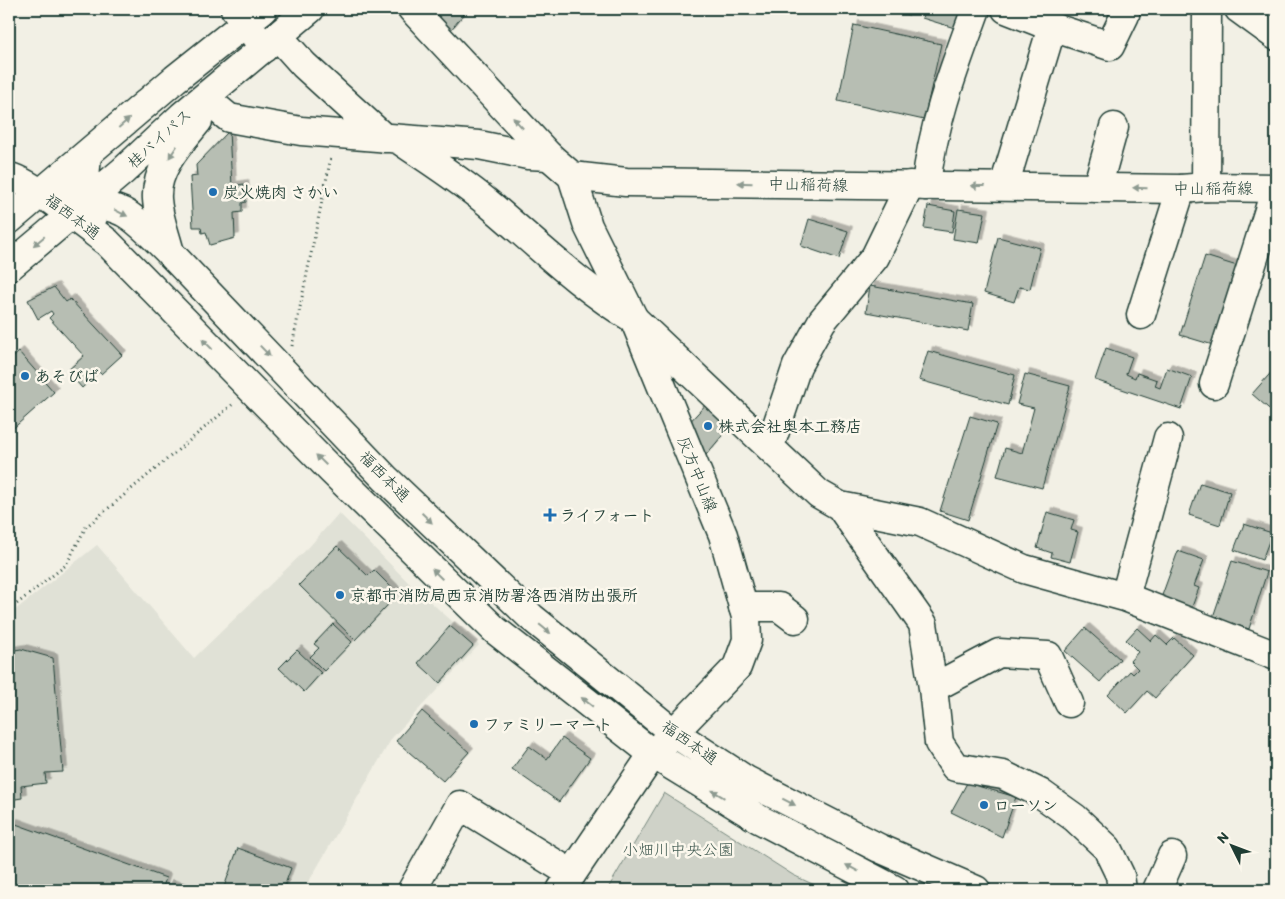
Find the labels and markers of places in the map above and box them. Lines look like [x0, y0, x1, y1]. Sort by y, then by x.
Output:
place label: 炭火焼肉 さかい [223, 183, 339, 202]
marker: 炭火焼肉 さかい [207, 186, 219, 198]
place label: あそびば [35, 367, 99, 386]
marker: あそびば [19, 370, 31, 382]
place label: 株式会社奥本工務店 [718, 417, 862, 436]
marker: 株式会社奥本工務店 [702, 420, 714, 432]
place label: ライフォート [560, 506, 654, 525]
marker: ライフォート [544, 509, 556, 521]
place label: 京都市消防局西京消防署洛西消防出張所 [350, 586, 638, 605]
marker: 京都市消防局西京消防署洛西消防出張所 [334, 589, 346, 601]
place label: ファミリーマート [484, 715, 613, 734]
marker: ファミリーマート [468, 718, 480, 730]
place label: ローソン [994, 796, 1058, 815]
marker: ローソン [978, 799, 990, 811]

